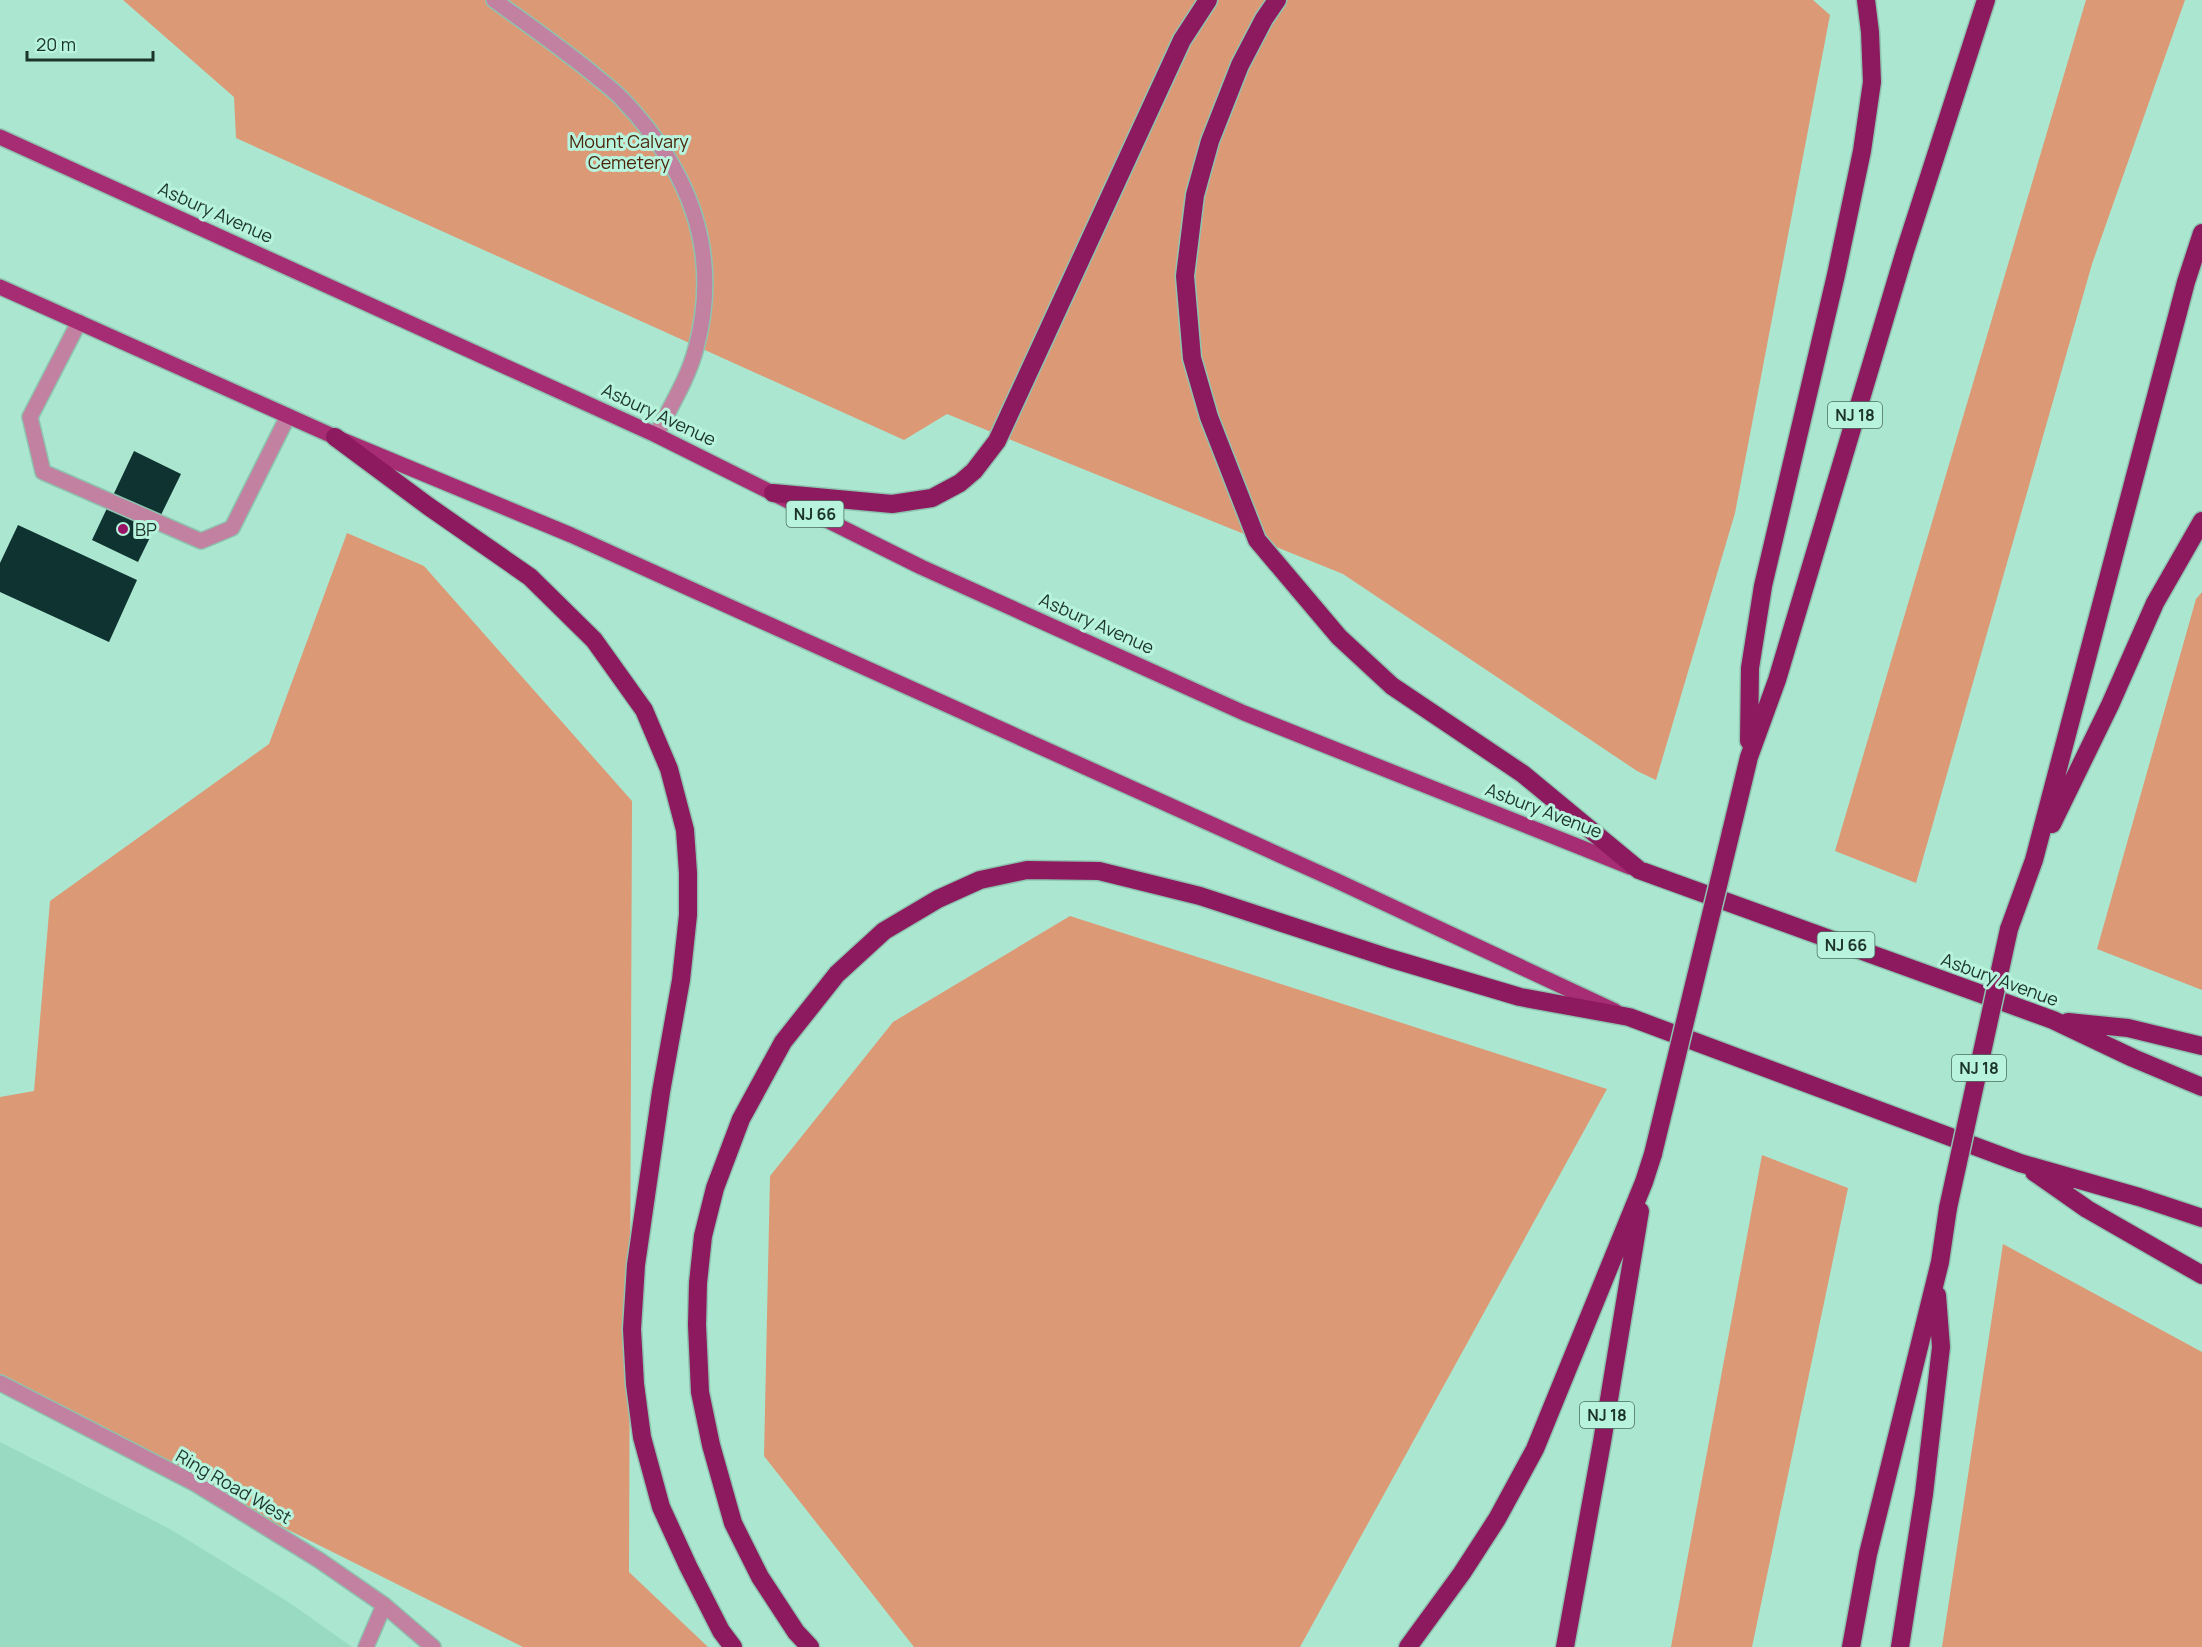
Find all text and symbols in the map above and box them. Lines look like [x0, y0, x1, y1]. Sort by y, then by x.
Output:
scale bar [27, 24, 153, 62]
text: 20 m [36, 32, 76, 56]
park label: Mount Calvary Cemetery [569, 129, 689, 174]
street label: Asbury Avenue [155, 176, 277, 248]
street label: Asbury Avenue [598, 377, 720, 451]
road number: NJ 18 [1828, 402, 1882, 428]
road number: NJ 66 [786, 501, 844, 527]
place label: BP [135, 517, 157, 541]
marker: BP [116, 522, 130, 536]
street label: Asbury Avenue [1036, 587, 1158, 659]
street label: Asbury Avenue [1482, 777, 1606, 843]
road number: NJ 66 [1818, 932, 1874, 958]
street label: Asbury Avenue [1938, 947, 2062, 1011]
road number: NJ 18 [1952, 1055, 2006, 1081]
road number: NJ 18 [1580, 1402, 1634, 1428]
street label: Ring Road West [172, 1443, 296, 1529]

